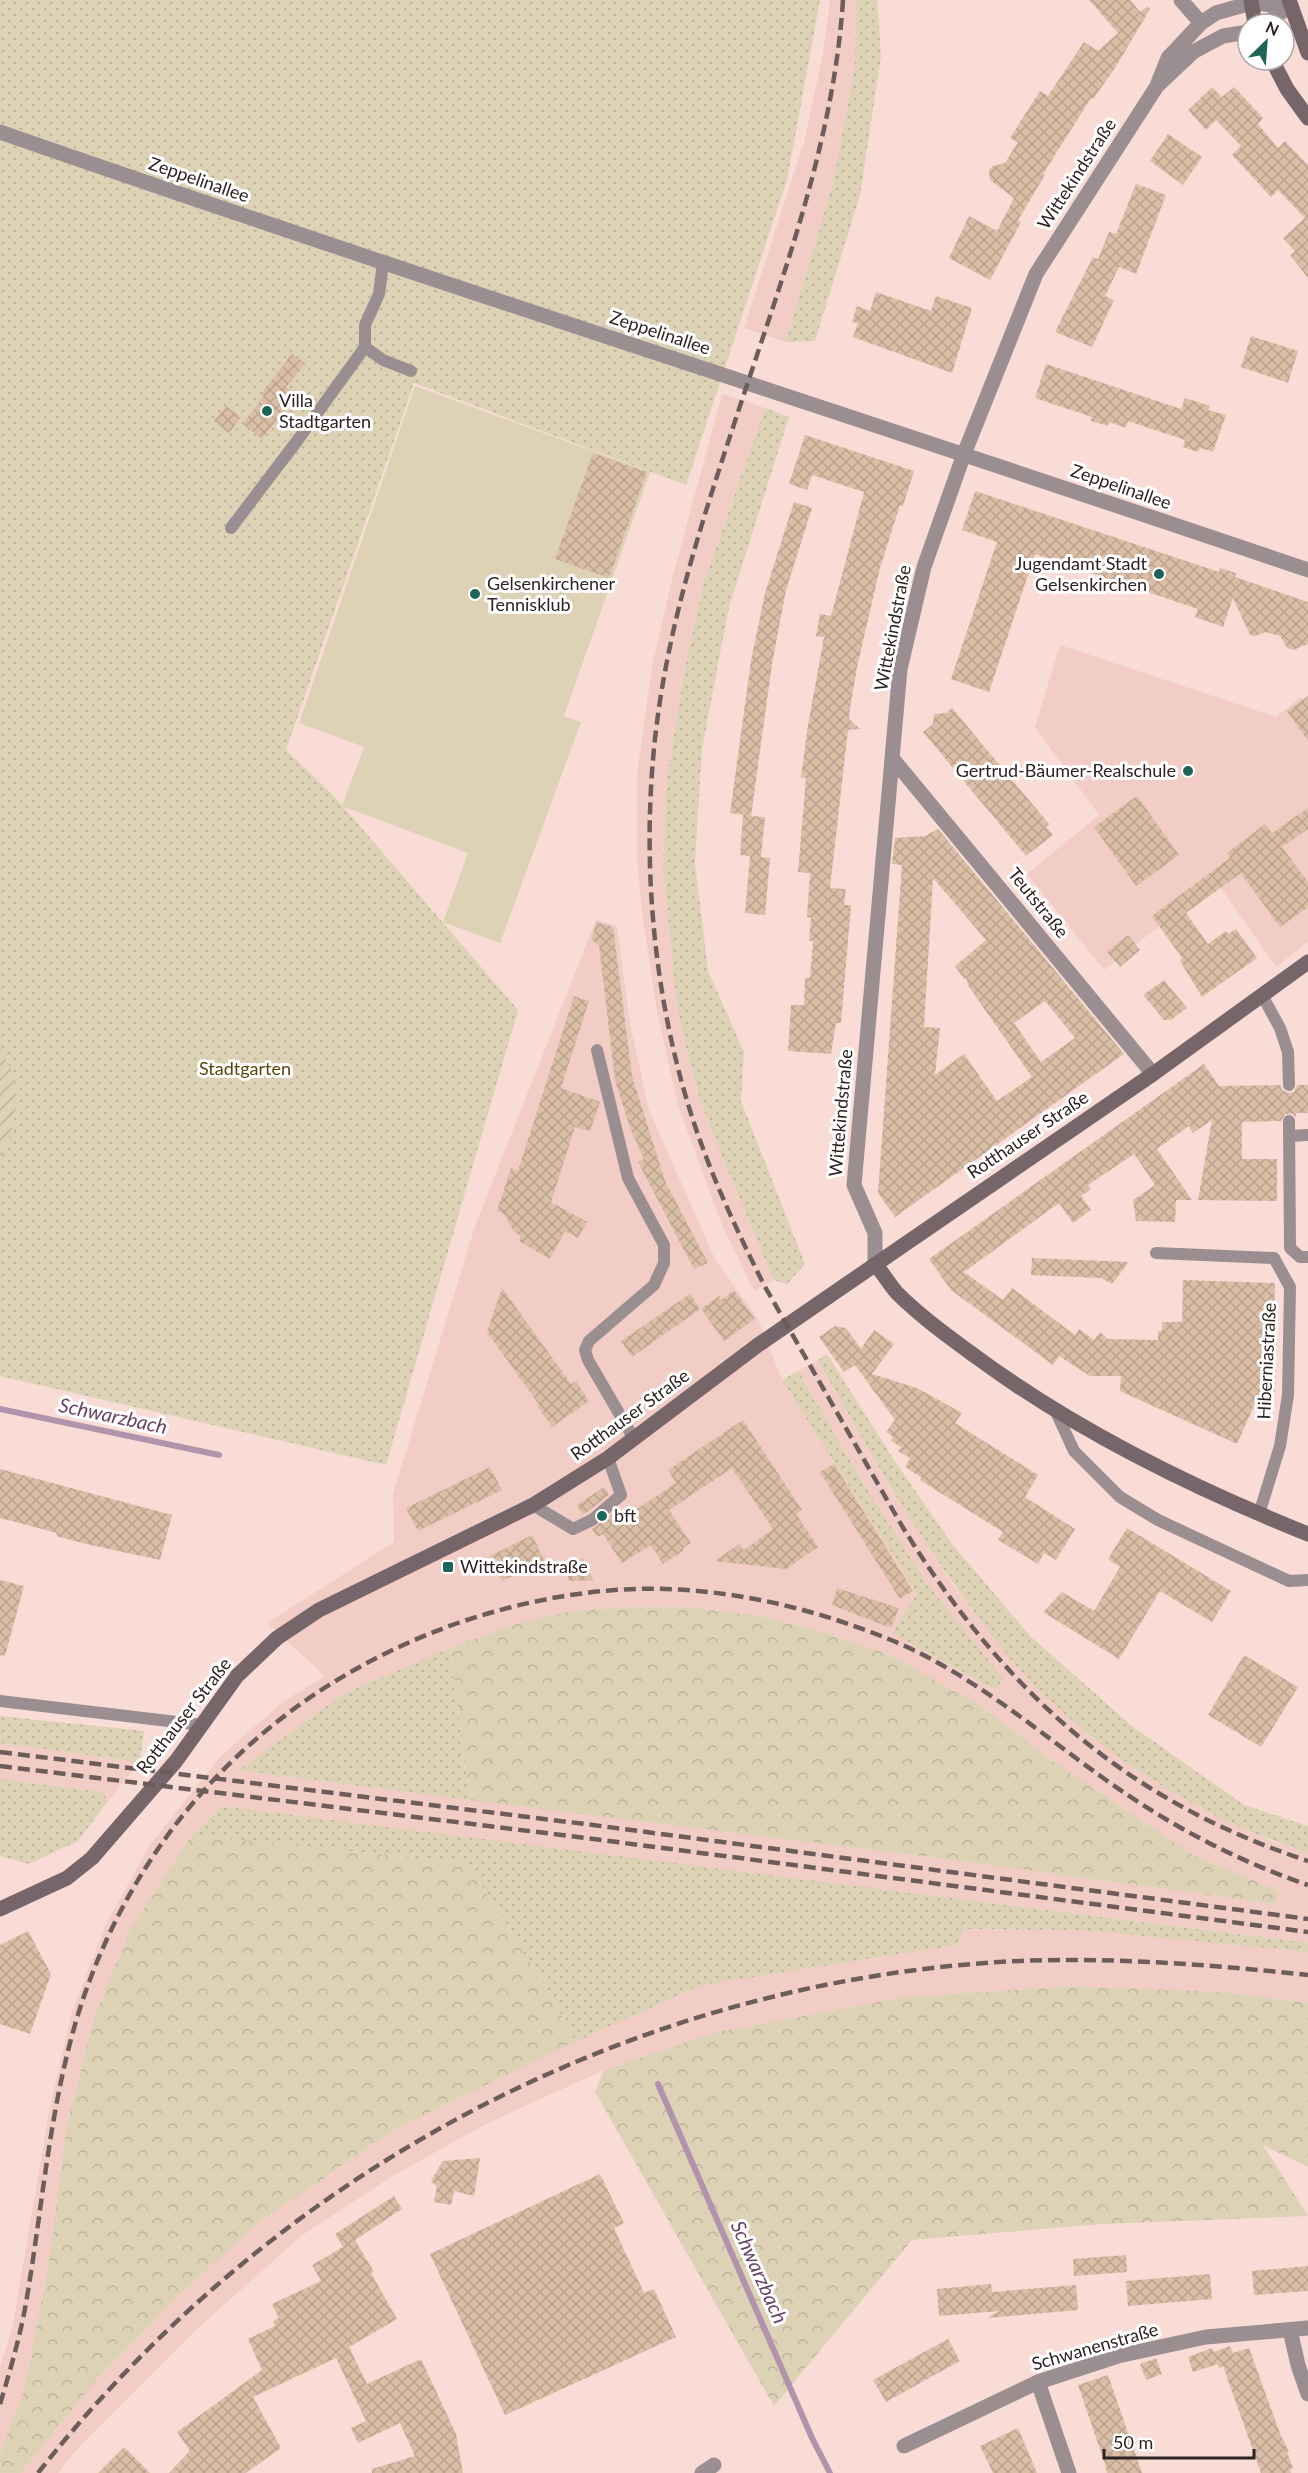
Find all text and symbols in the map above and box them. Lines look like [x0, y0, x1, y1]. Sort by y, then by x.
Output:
north arrow [1236, 12, 1296, 72]
text: N [1263, 17, 1282, 39]
street label: Wittekindstraße [1032, 114, 1120, 233]
street label: Zeppelinallee [146, 152, 252, 206]
street label: Zeppelinallee [607, 305, 713, 359]
place label: Villa Stadtgarten [279, 389, 371, 432]
marker: Villa Stadtgarten [260, 404, 274, 418]
street label: Zeppelinallee [1068, 459, 1174, 513]
place label: Jugendamt Stadt Gelsenkirchen [1015, 552, 1148, 595]
street label: Wittekindstraße [869, 563, 915, 693]
marker: Jugendamt Stadt Gelsenkirchen [1152, 567, 1166, 581]
place label: Gelsenkirchener Tennisklub [487, 572, 615, 615]
marker: Gelsenkirchener Tennisklub [468, 587, 482, 601]
place label: Gertrud-Bäumer-Realschule [956, 759, 1176, 781]
marker: Gertrud-Bäumer-Realschule [1181, 764, 1195, 778]
street label: Teutstraße [1004, 863, 1074, 942]
street label: Wittekindstraße [823, 1048, 857, 1178]
park label: Stadtgarten [199, 1057, 291, 1079]
street label: Rotthauser Straße [963, 1086, 1092, 1183]
street label: Hiberniastraße [1252, 1302, 1280, 1420]
street label: Rotthauser Straße [566, 1364, 693, 1465]
water label: Schwarzbach [57, 1392, 169, 1438]
place label: bft [614, 1504, 637, 1526]
marker: bft [595, 1509, 609, 1523]
place label: Wittekindstraße [460, 1555, 588, 1577]
marker: Wittekindstraße [441, 1560, 455, 1574]
street label: Rotthauser Straße [131, 1653, 235, 1778]
water label: Schwarzbach [727, 2216, 793, 2327]
street label: Schwanenstraße [1029, 2317, 1160, 2375]
scale bar [1104, 2422, 1254, 2460]
text: 50 m [1113, 2431, 1153, 2453]

